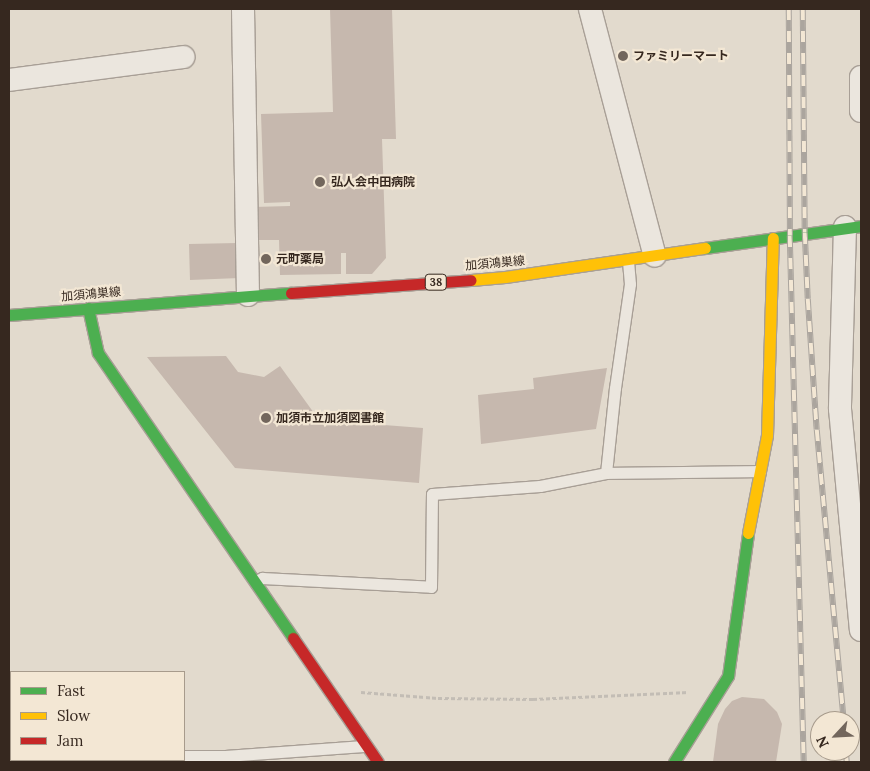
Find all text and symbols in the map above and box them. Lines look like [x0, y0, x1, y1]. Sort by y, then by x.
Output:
place label: ファミリーマート [633, 49, 729, 63]
marker: ファミリーマート [617, 50, 629, 62]
marker: 弘人会中田病院 [313, 175, 327, 189]
place label: 弘人会中田病院 [331, 175, 415, 189]
place label: 元町薬局 [276, 252, 324, 266]
marker: 元町薬局 [260, 253, 272, 265]
street label: 加須鴻巣線 [464, 253, 526, 273]
road number: 38 [425, 274, 447, 290]
street label: 加須鴻巣線 [60, 284, 122, 304]
place label: 加須市立加須図書館 [276, 411, 384, 425]
marker: 加須市立加須図書館 [260, 412, 272, 424]
legend [10, 671, 185, 761]
text: Fast [57, 681, 85, 700]
text: Slow [57, 706, 90, 725]
north arrow [810, 711, 860, 761]
text: Jam [57, 731, 84, 750]
text: N [812, 733, 833, 751]

